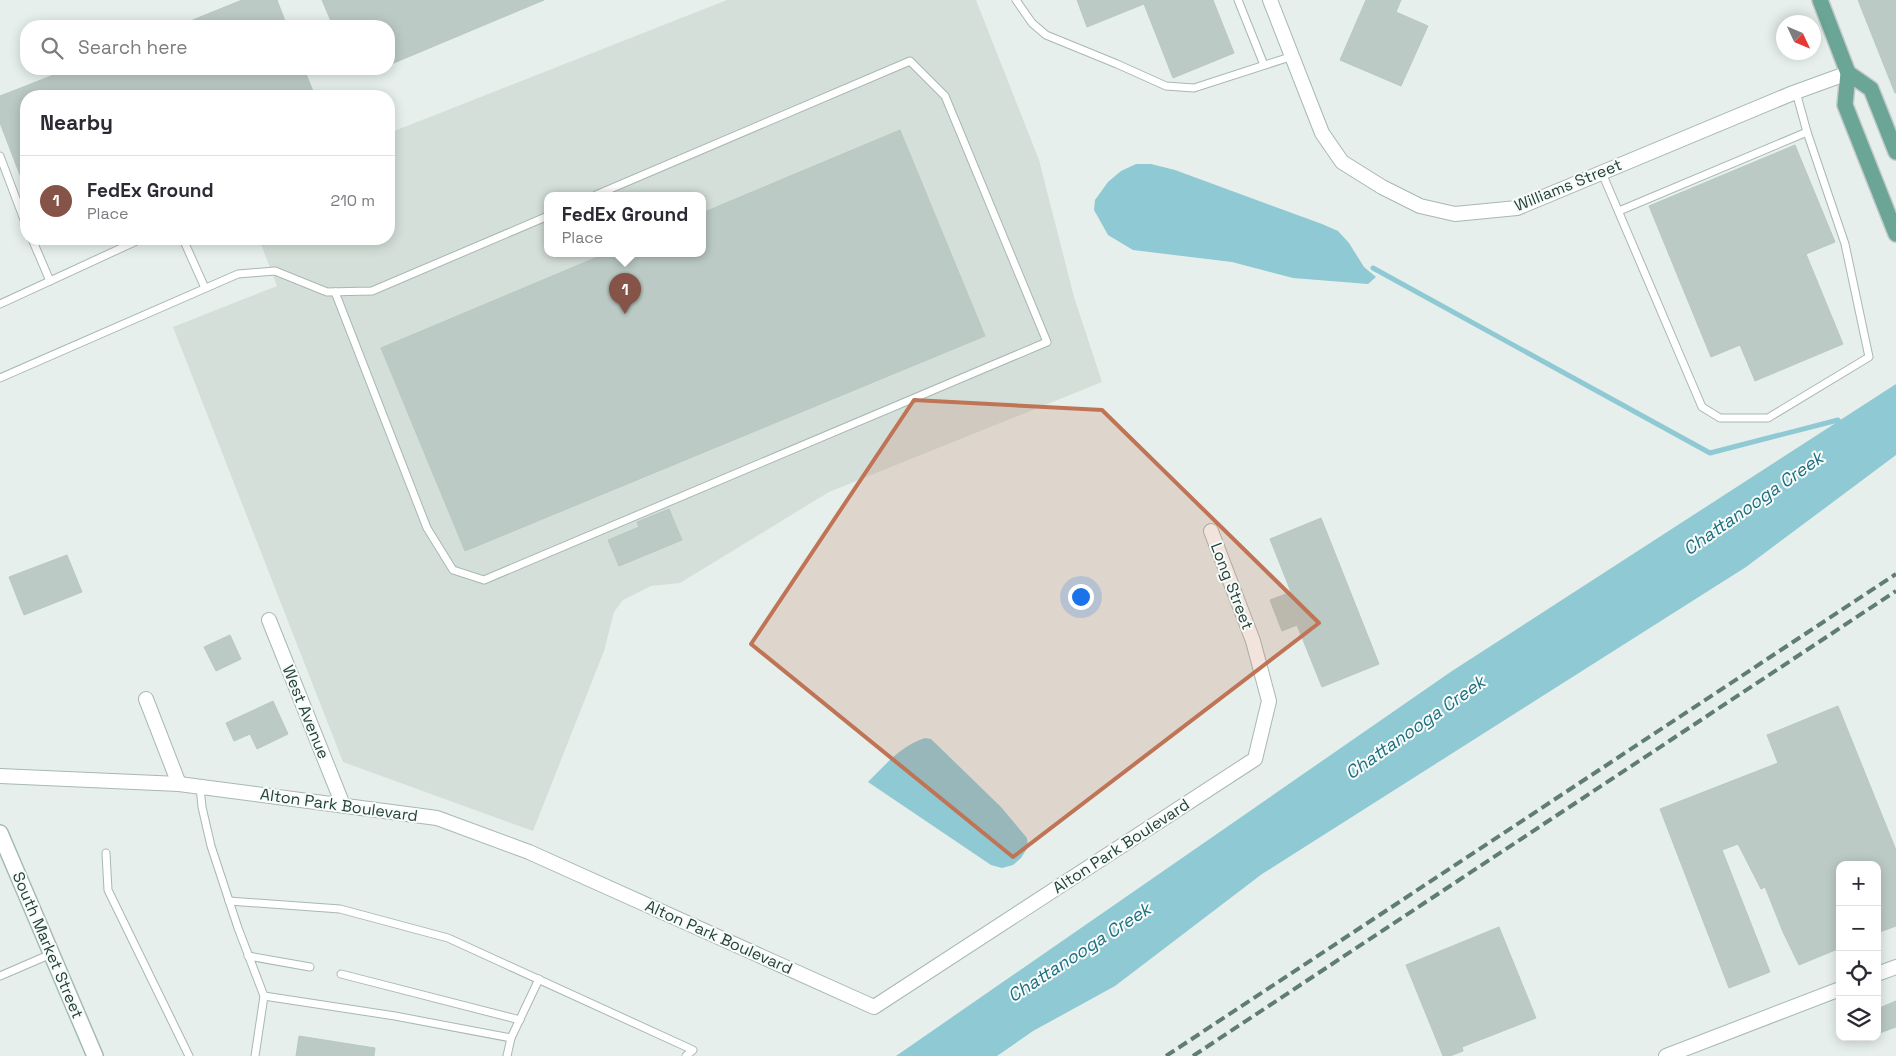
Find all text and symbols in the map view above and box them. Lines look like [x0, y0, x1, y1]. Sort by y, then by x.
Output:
north arrow [1776, 15, 1821, 60]
search box [20, 20, 395, 75]
icon: search [38, 34, 66, 62]
text: Search here [78, 35, 188, 60]
text: Nearby [40, 109, 113, 136]
street label: Williams Street [1511, 154, 1625, 216]
text: FedEx Ground [87, 178, 214, 203]
text: 1 [52, 190, 60, 211]
text: 210 m [331, 190, 375, 211]
popup [544, 192, 706, 257]
text: FedEx Ground [562, 202, 688, 227]
text: Place [87, 203, 129, 224]
text: Place [562, 227, 603, 248]
pin: 1 [609, 273, 641, 314]
water label: Chattanooga Creek [1678, 445, 1830, 560]
street label: Long Street [1206, 539, 1258, 633]
your location [1068, 584, 1094, 610]
street label: West Avenue [278, 662, 334, 762]
water label: Chattanooga Creek [1340, 669, 1492, 784]
street label: Alton Park Boulevard [259, 784, 419, 826]
street label: Alton Park Boulevard [1049, 794, 1193, 898]
map controls [1836, 861, 1881, 1041]
button: + [1836, 861, 1881, 906]
street label: South Market Street [8, 868, 88, 1022]
street label: Alton Park Boulevard [642, 895, 796, 979]
water label: Chattanooga Creek [1003, 896, 1157, 1007]
button: − [1836, 906, 1881, 951]
button: locate [1836, 951, 1881, 996]
button: layers [1836, 996, 1881, 1041]

